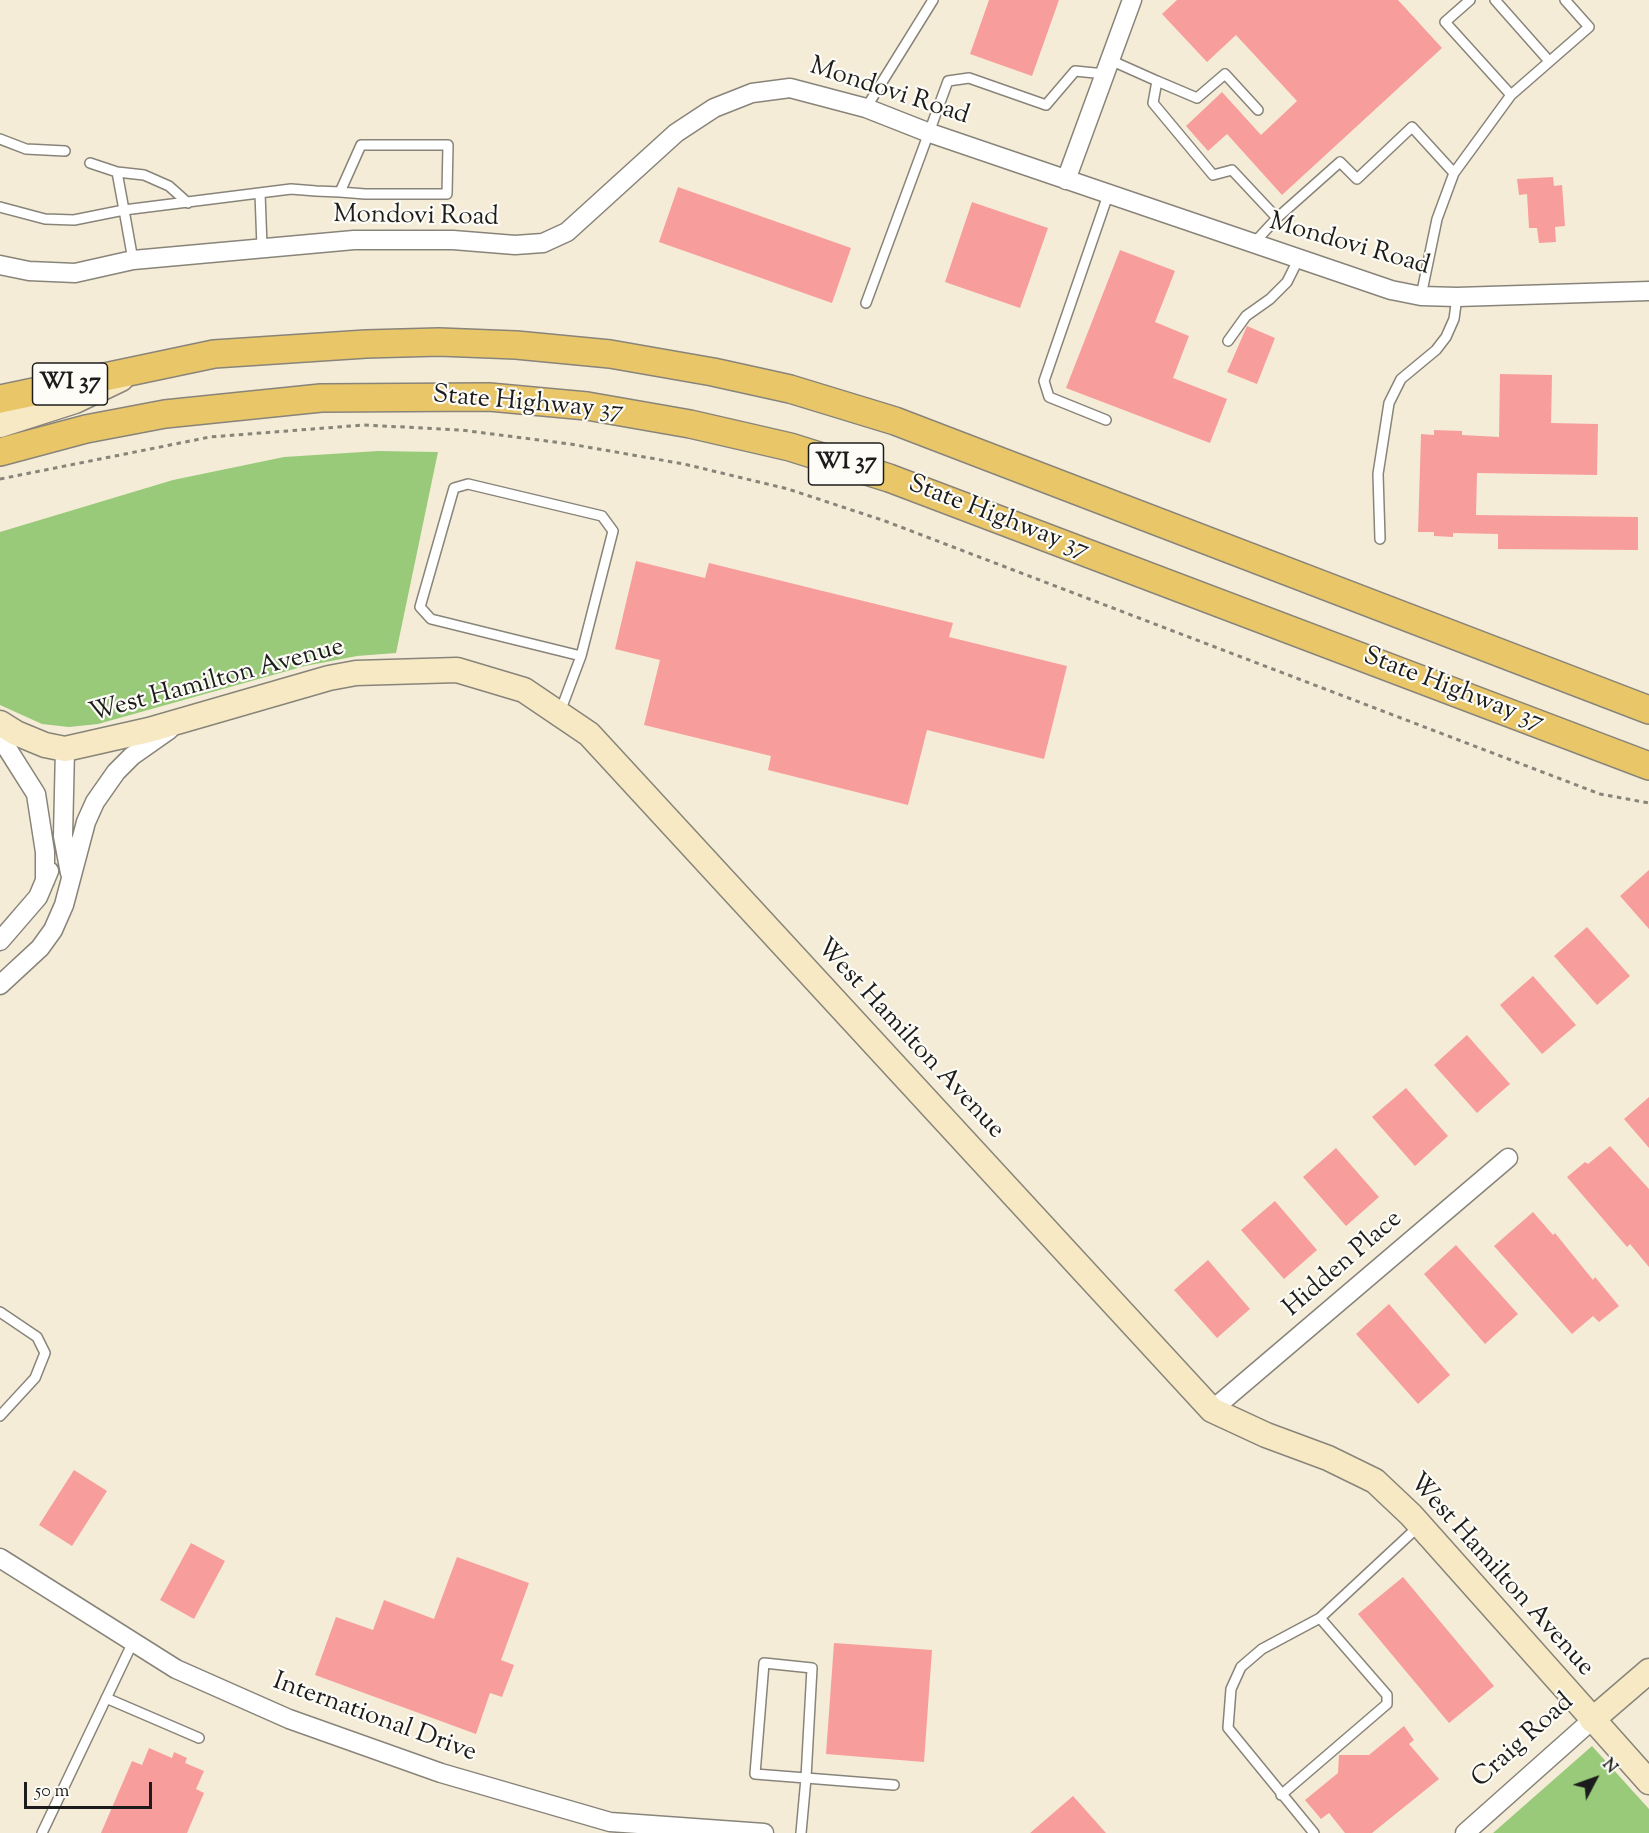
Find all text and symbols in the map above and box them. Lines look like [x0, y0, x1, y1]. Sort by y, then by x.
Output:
street label: Mondovi Road [805, 53, 973, 133]
street label: Mondovi Road [333, 201, 499, 235]
street label: Mondovi Road [1265, 208, 1433, 284]
road number: WI 37 [32, 363, 107, 405]
street label: State Highway 37 [431, 381, 625, 429]
road number: WI 37 [808, 443, 884, 485]
street label: State Highway 37 [903, 470, 1093, 568]
street label: West Hamilton Avenue [86, 633, 348, 731]
street label: State Highway 37 [1358, 642, 1548, 740]
street label: West Hamilton Avenue [808, 933, 1010, 1147]
street label: Hidden Place [1278, 1205, 1410, 1325]
street label: West Hamilton Avenue [1401, 1468, 1599, 1684]
street label: International Drive [268, 1668, 480, 1770]
street label: Craig Road [1467, 1688, 1581, 1796]
north arrow [1565, 1749, 1625, 1809]
text: N [1596, 1754, 1622, 1779]
scale bar [27, 1770, 154, 1808]
text: 50 m [35, 1779, 69, 1805]

